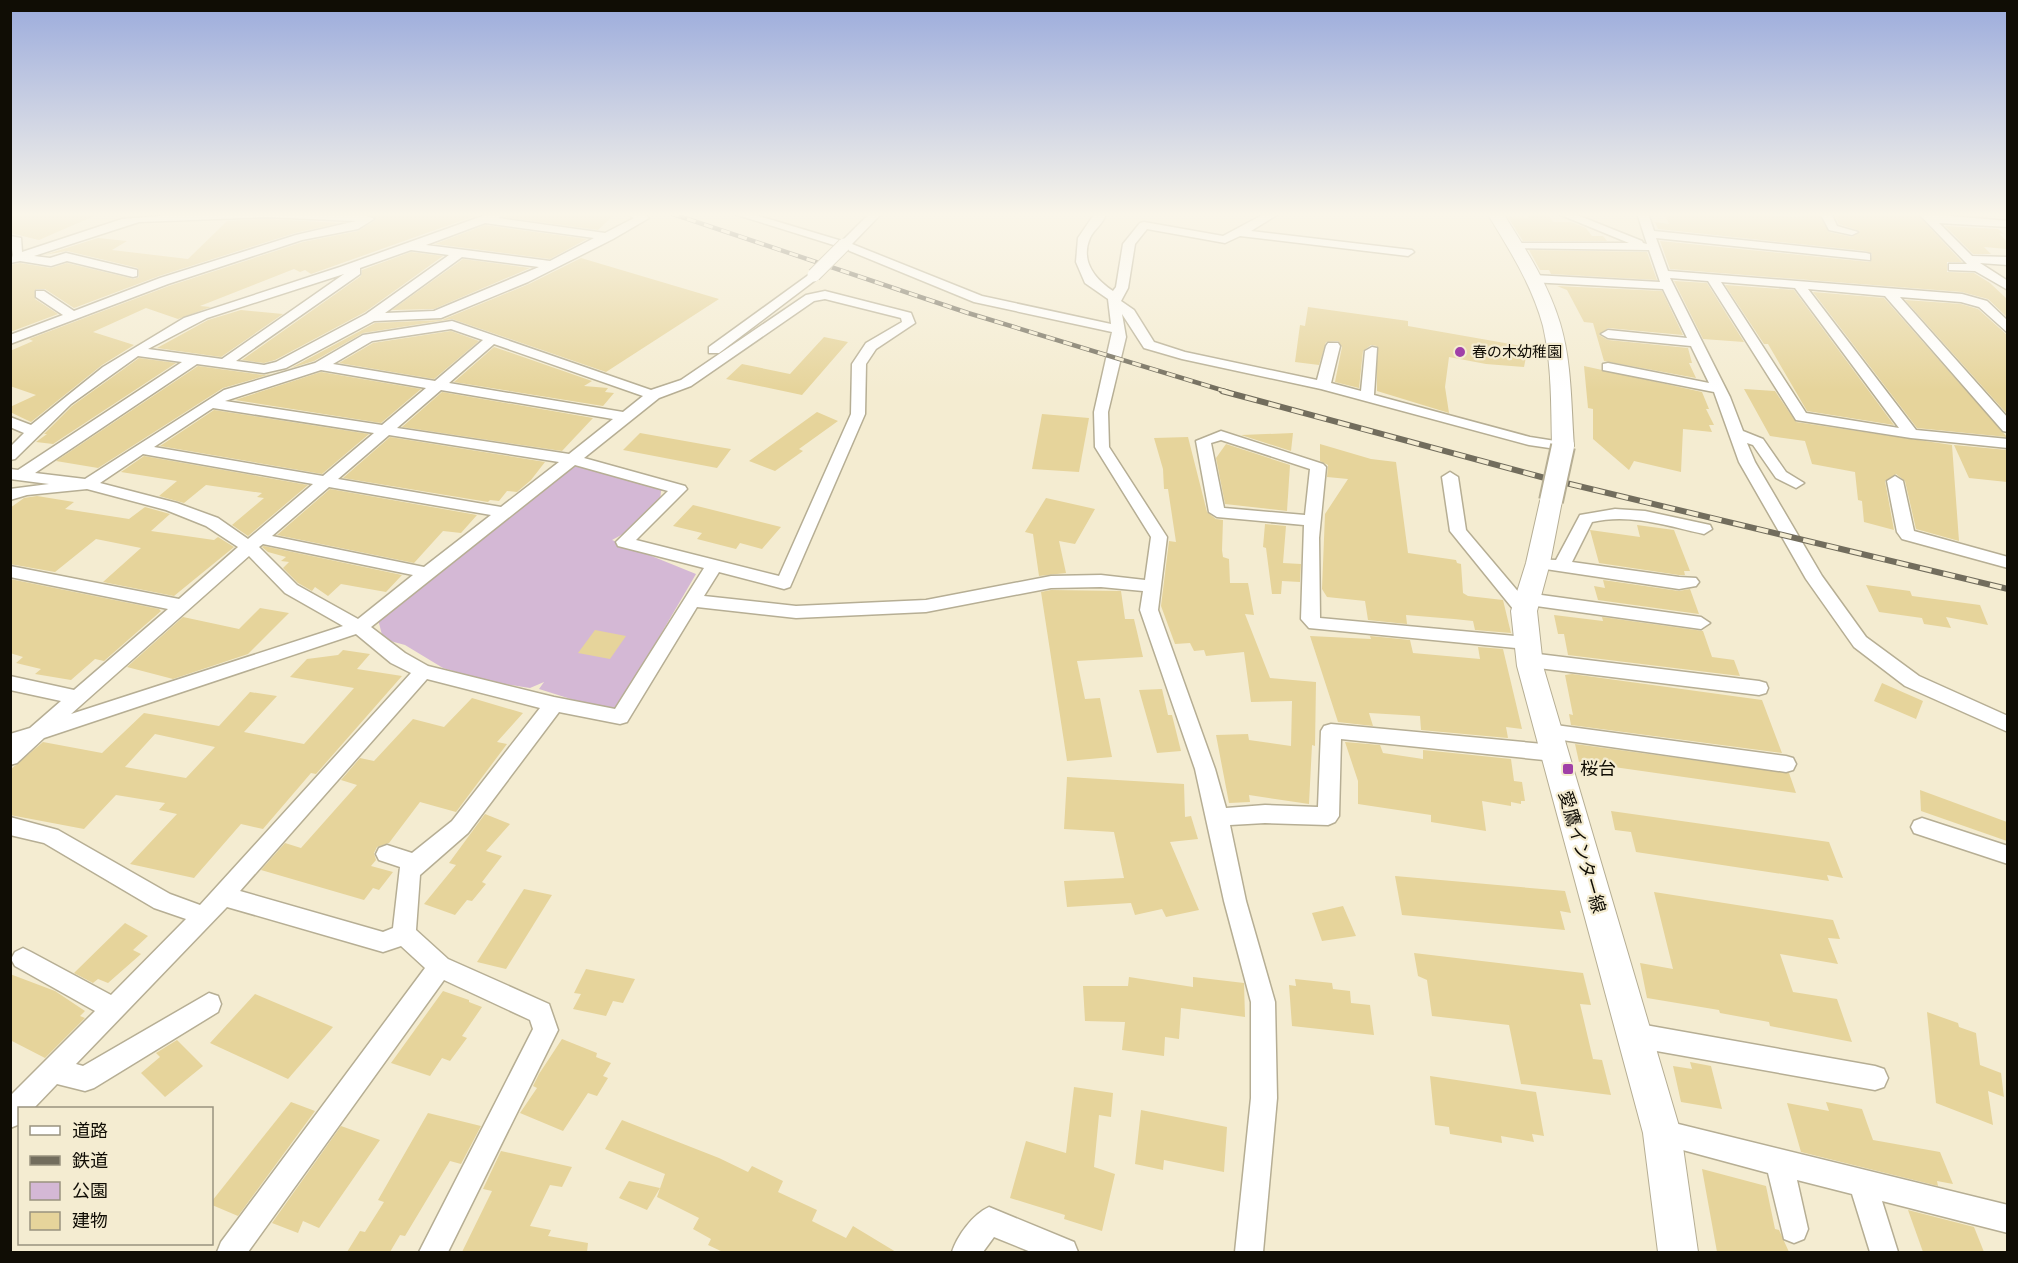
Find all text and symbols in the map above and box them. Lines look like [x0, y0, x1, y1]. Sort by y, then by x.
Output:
place label: 春の木幼稚園 [1472, 342, 1562, 361]
marker: 春の木幼稚園 [1453, 345, 1467, 359]
place label: 桜台 [1580, 757, 1616, 780]
marker: 桜台 [1561, 762, 1575, 776]
street label: 愛鷹インター線 [1554, 788, 1611, 916]
legend [18, 1107, 213, 1245]
text: 道路 [72, 1119, 108, 1142]
text: 鉄道 [72, 1149, 108, 1172]
text: 公園 [72, 1179, 108, 1202]
text: 建物 [72, 1209, 108, 1232]

